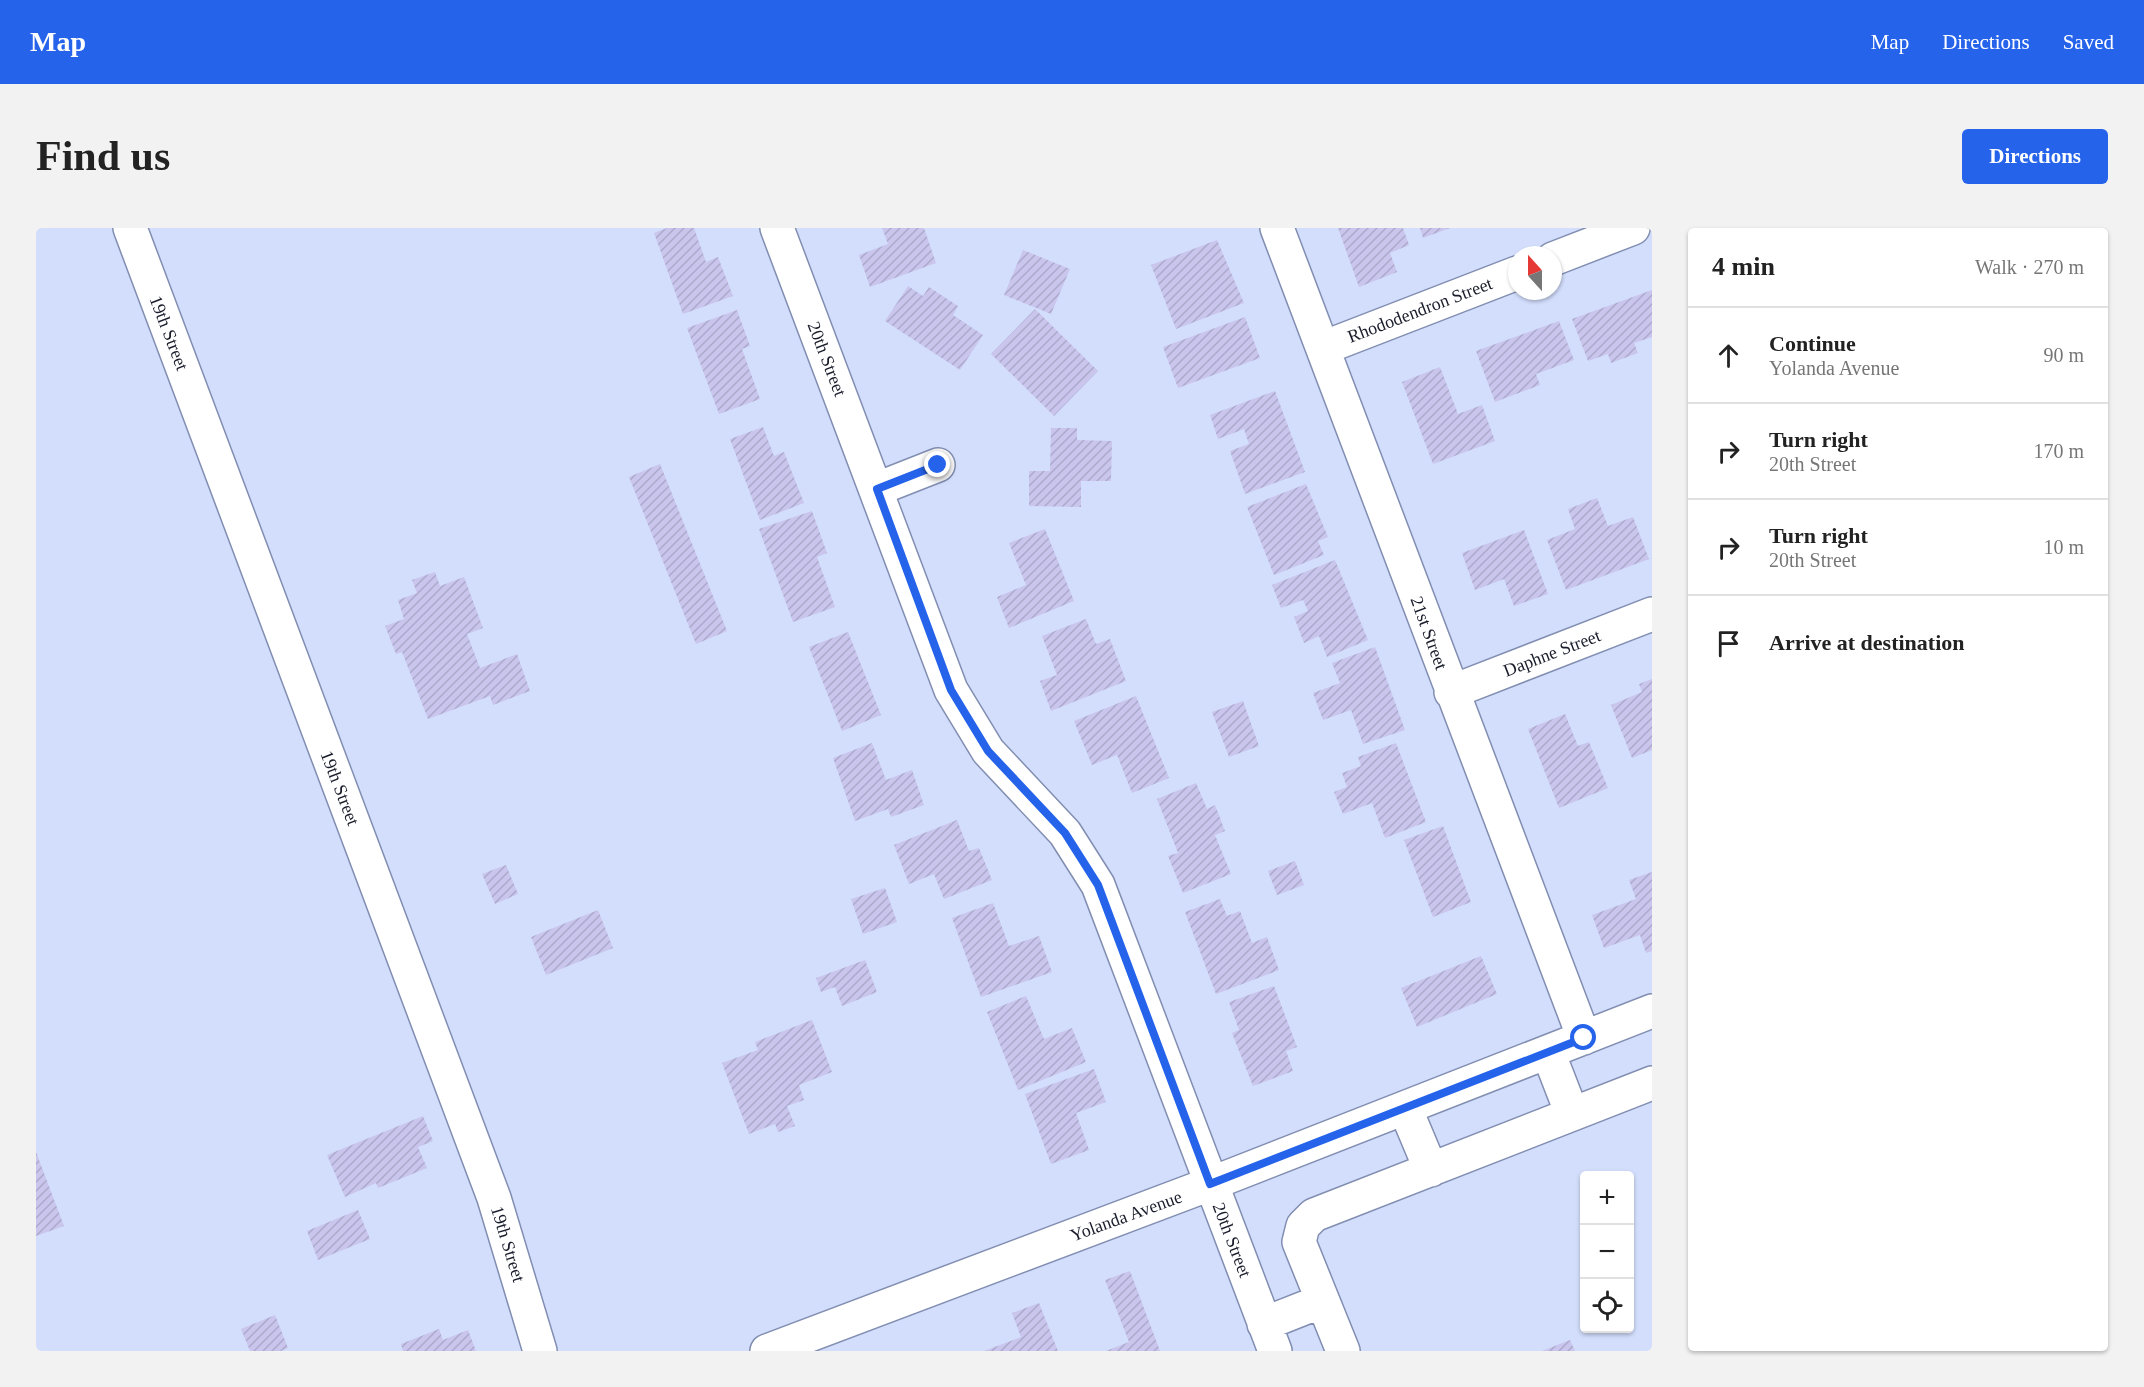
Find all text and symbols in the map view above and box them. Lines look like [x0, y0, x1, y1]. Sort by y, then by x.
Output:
text: Map [30, 26, 86, 57]
text: Map [1871, 30, 1909, 54]
text: Directions [1942, 30, 2030, 54]
text: Saved [2063, 30, 2114, 54]
button: Directions [1962, 129, 2108, 184]
text: Find us [36, 133, 170, 179]
north arrow [1508, 246, 1562, 300]
text: 4 min [1712, 252, 1775, 281]
text: Walk · 270 m [1975, 256, 2084, 278]
street label: Rhododendron Street [1345, 273, 1495, 347]
street label: 19th Street [146, 293, 192, 373]
street label: 20th Street [804, 319, 850, 399]
text: Continue [1769, 331, 1856, 356]
icon: ahead [1712, 339, 1745, 372]
text: 90 m [2043, 344, 2084, 366]
text: Yolanda Avenue [1769, 357, 1899, 379]
text: Turn right [1769, 427, 1868, 452]
icon: right [1712, 435, 1745, 468]
text: 170 m [2033, 440, 2084, 462]
route end [924, 451, 950, 477]
text: 20th Street [1769, 453, 1856, 475]
text: Turn right [1769, 523, 1868, 548]
icon: right [1712, 531, 1745, 564]
text: 10 m [2043, 536, 2084, 558]
text: 20th Street [1769, 549, 1856, 571]
street label: 21st Street [1407, 594, 1451, 672]
street label: Daphne Street [1501, 625, 1603, 681]
icon: arrive [1712, 627, 1745, 660]
text: Arrive at destination [1769, 630, 1965, 655]
street label: 19th Street [317, 748, 363, 828]
route start [1570, 1024, 1596, 1050]
map controls [1580, 1171, 1634, 1333]
button: + [1580, 1171, 1634, 1225]
street label: Yolanda Avenue [1067, 1187, 1185, 1245]
street label: 20th Street [1209, 1200, 1255, 1280]
street label: 19th Street [487, 1204, 529, 1284]
button: − [1580, 1225, 1634, 1279]
button: locate [1580, 1279, 1634, 1333]

